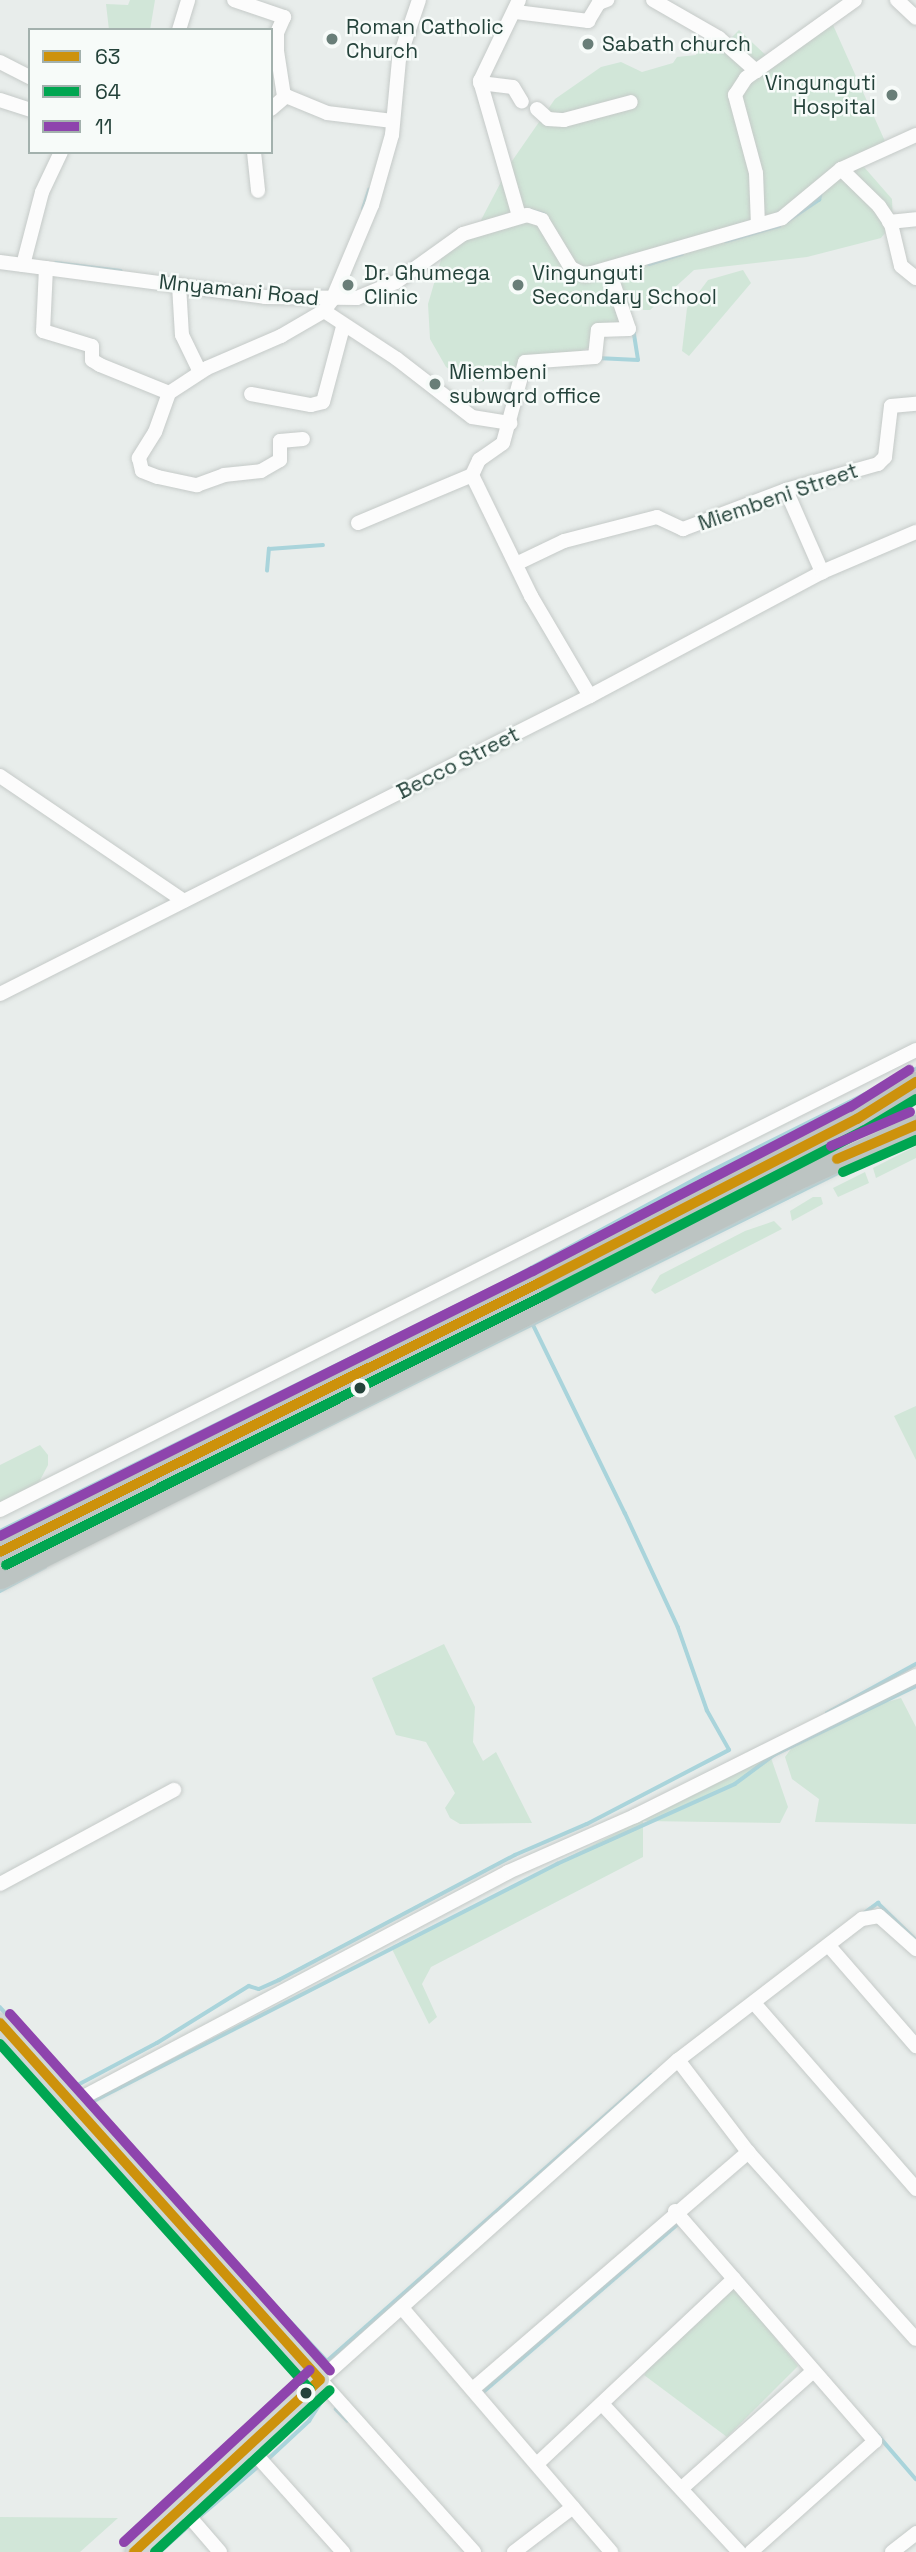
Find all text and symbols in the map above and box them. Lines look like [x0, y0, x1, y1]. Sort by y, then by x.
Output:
place label: Roman Catholic Church [346, 14, 504, 64]
legend [28, 28, 273, 154]
marker: Roman Catholic Church [324, 31, 340, 47]
place label: Sabath church [602, 31, 751, 57]
marker: Sabath church [580, 36, 596, 52]
text: 63 [95, 43, 121, 70]
place label: Vingunguti Hospital [765, 70, 876, 120]
text: 64 [95, 78, 121, 105]
marker: Vingunguti Hospital [882, 85, 902, 105]
text: 11 [95, 113, 113, 140]
place label: Dr. Ghumega Clinic [364, 260, 491, 310]
place label: Vingunguti Secondary School [532, 260, 717, 310]
street label: Mnyamani Road [158, 269, 320, 311]
marker: Dr. Ghumega Clinic [338, 275, 358, 295]
marker: Vingunguti Secondary School [510, 277, 526, 293]
place label: Miembeni subwqrd office [449, 359, 601, 409]
marker: Miembeni subwqrd office [427, 376, 443, 392]
street label: Miembeni Street [695, 458, 861, 536]
street label: Becco Street [393, 721, 523, 805]
unlabelled marker [353, 1381, 367, 1395]
unlabelled marker [299, 2386, 313, 2400]

